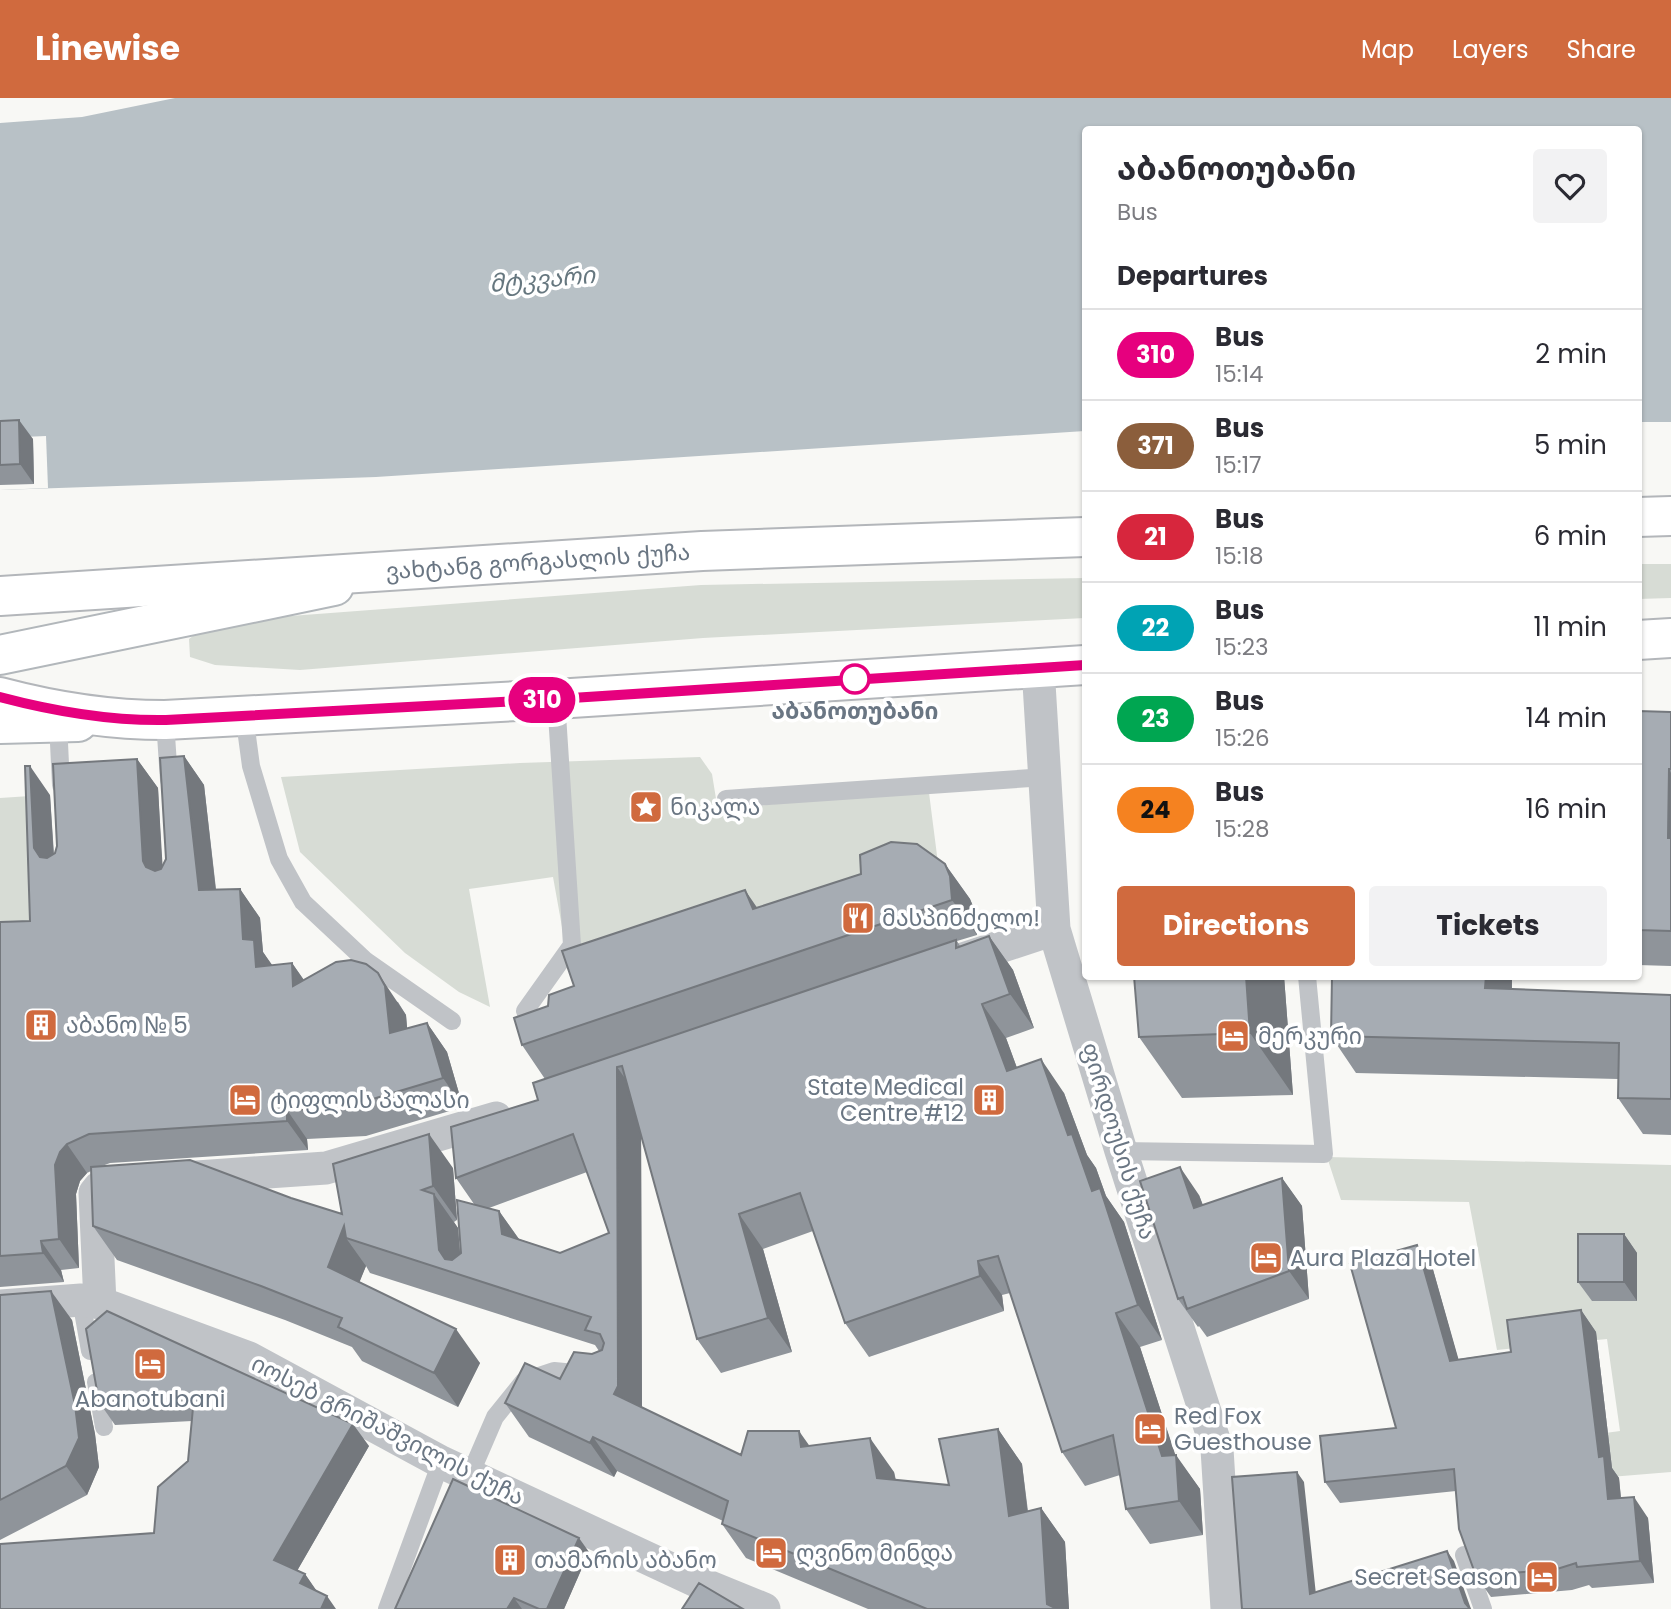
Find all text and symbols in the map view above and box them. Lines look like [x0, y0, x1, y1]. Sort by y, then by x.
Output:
text: Linewise [35, 25, 180, 72]
text: Map [1361, 33, 1414, 66]
text: Layers [1452, 33, 1528, 66]
text: Share [1566, 33, 1636, 66]
text: აბანოთუბანი [1117, 145, 1356, 192]
button: heart [1533, 149, 1607, 223]
text: Bus [1117, 196, 1158, 228]
water label: მტკვარი [488, 258, 597, 300]
text: Departures [1117, 258, 1268, 294]
text: Bus [1215, 319, 1264, 355]
text: 2 min [1535, 336, 1607, 372]
text: 310 [1136, 338, 1175, 371]
text: 15:14 [1215, 358, 1264, 390]
text: Bus [1215, 410, 1264, 446]
text: 5 min [1534, 427, 1607, 463]
text: 371 [1137, 429, 1174, 462]
text: 15:17 [1215, 449, 1262, 481]
text: Bus [1215, 501, 1264, 537]
text: 6 min [1534, 518, 1607, 554]
text: 21 [1144, 520, 1167, 553]
street label: ვახტანგ გორგასლის ქუჩა [385, 536, 691, 587]
text: 15:18 [1215, 540, 1264, 572]
text: Bus [1215, 592, 1264, 628]
text: 11 min [1534, 609, 1607, 645]
text: 22 [1142, 611, 1169, 644]
text: 15:23 [1215, 631, 1268, 663]
marker: აბანოთუბანი [840, 664, 870, 694]
line badge: 310 [502, 677, 582, 723]
text: 310 [522, 683, 562, 716]
text: Bus [1215, 683, 1264, 719]
place label: აბანოთუბანი [772, 695, 938, 727]
text: 14 min [1526, 700, 1607, 736]
text: 23 [1141, 702, 1170, 735]
text: 15:26 [1215, 722, 1270, 754]
text: Bus [1215, 774, 1264, 810]
place icon: ნიკალა [627, 788, 665, 826]
place label: ნიკალა [670, 791, 760, 823]
text: 16 min [1525, 791, 1607, 827]
text: 24 [1141, 793, 1170, 826]
text: 15:28 [1215, 813, 1269, 845]
button: Directions [1117, 886, 1355, 966]
button: Tickets [1369, 886, 1607, 966]
restaurant icon: მასპინძელო! [839, 899, 877, 937]
place label: მასპინძელო! [882, 902, 1040, 934]
building icon: აბანო № 5 [22, 1006, 60, 1044]
place label: აბანო № 5 [66, 1009, 188, 1041]
hotel icon: მერკური [1214, 1017, 1252, 1055]
place label: მერკური [1258, 1020, 1362, 1052]
street label: ფირდოუსის ქუჩა [1074, 1039, 1164, 1243]
place label: State Medical Centre #12 [807, 1071, 964, 1129]
hotel icon: ტიფლის პალასი [226, 1081, 264, 1119]
building icon: State Medical Centre #12 [970, 1081, 1008, 1119]
place label: ტიფლის პალასი [270, 1084, 470, 1116]
hotel icon: Aura Plaza Hotel [1247, 1239, 1285, 1277]
place label: Aura Plaza Hotel [1290, 1242, 1476, 1274]
hotel icon: Abanotubani [131, 1345, 169, 1383]
street label: იოსებ გრიშაშვილის ქუჩა [246, 1347, 530, 1513]
place label: Abanotubani [75, 1383, 225, 1415]
place label: Red Fox Guesthouse [1174, 1400, 1312, 1458]
hotel icon: Red Fox Guesthouse [1131, 1410, 1169, 1448]
hotel icon: ღვინო მინდა [752, 1534, 790, 1572]
place label: ღვინო მინდა [796, 1537, 953, 1569]
building icon: თამარის აბანო [491, 1541, 529, 1579]
place label: თამარის აბანო [534, 1544, 717, 1576]
hotel icon: Secret Season [1523, 1558, 1561, 1596]
place label: Secret Season [1354, 1561, 1518, 1593]

